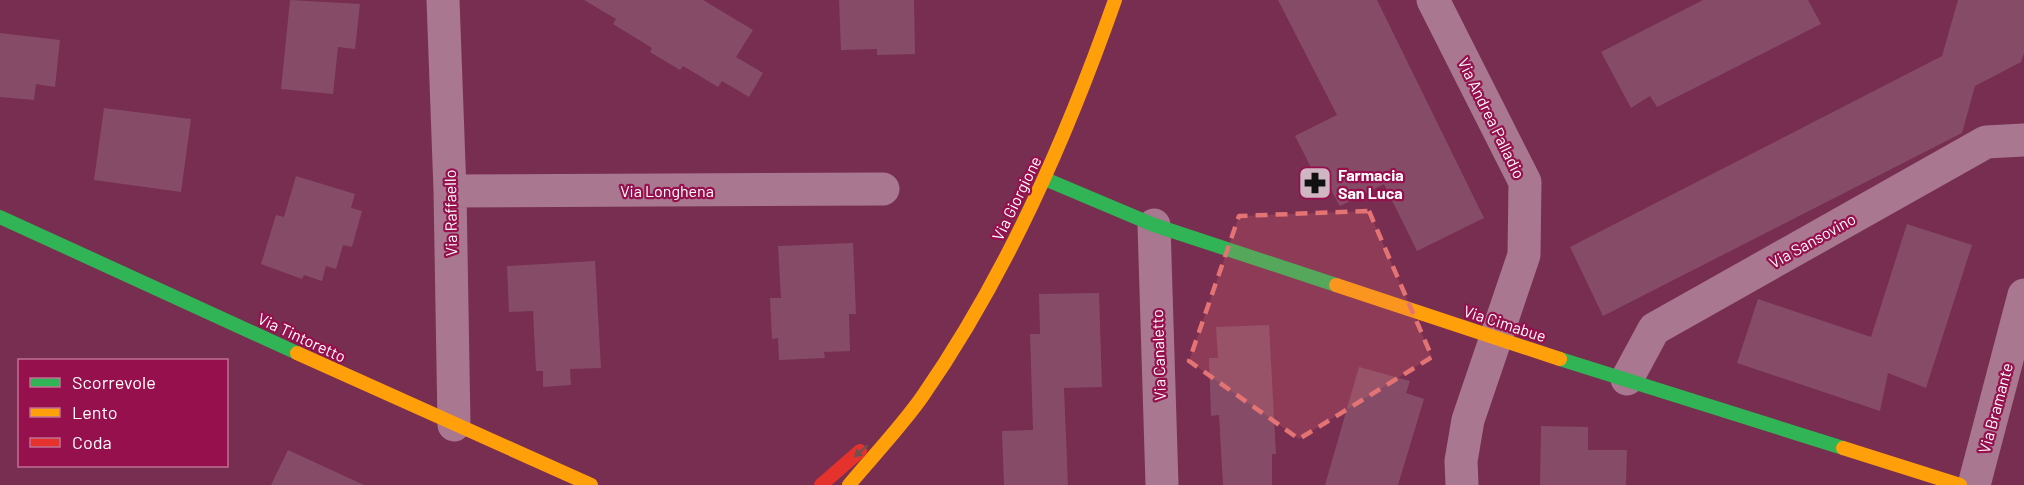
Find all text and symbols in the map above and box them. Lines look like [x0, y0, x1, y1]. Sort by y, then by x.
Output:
street label: Via Andrea Palladio [1455, 54, 1529, 182]
street label: Via Giorgione [987, 153, 1045, 243]
pharmacy icon: Farmacia San Luca [1297, 165, 1333, 201]
place label: Farmacia San Luca [1338, 165, 1404, 202]
street label: Via Raffaello [440, 169, 460, 257]
street label: Via Longhena [620, 181, 714, 200]
street label: Via Sansovino [1765, 208, 1859, 272]
street label: Via Cimabue [1461, 301, 1549, 345]
street label: Via Tintoretto [255, 308, 349, 366]
street label: Via Canaletto [1147, 309, 1169, 401]
legend [18, 359, 228, 467]
street label: Via Bramante [1974, 361, 2016, 455]
text: Scorrevole [72, 371, 156, 393]
text: Lento [72, 401, 118, 423]
text: Coda [72, 431, 112, 453]
one-way arrow [853, 444, 869, 457]

